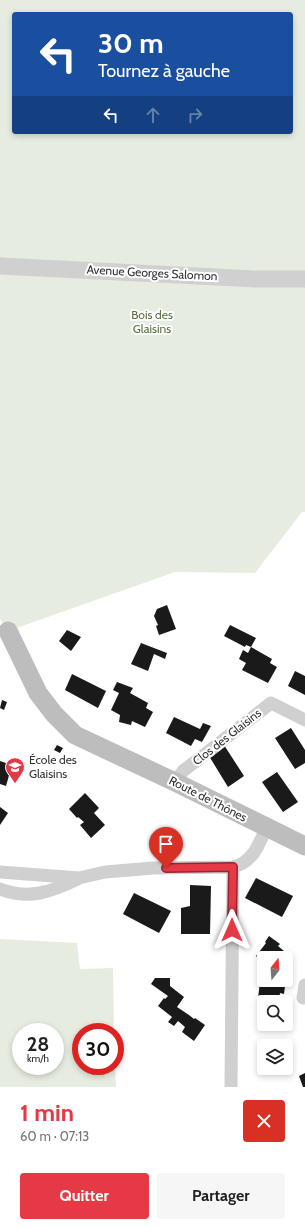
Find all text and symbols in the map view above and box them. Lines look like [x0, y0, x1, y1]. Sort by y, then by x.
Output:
text: 30 m [98, 26, 164, 60]
icon: left [32, 28, 84, 80]
text: Tournez à gauche [98, 60, 230, 82]
icon: left [100, 104, 122, 126]
icon: ahead [142, 104, 164, 126]
icon: right [184, 104, 206, 126]
street label: Avenue Georges Salomon [86, 262, 218, 283]
park label: Bois des Glaisins [131, 307, 173, 336]
street label: Clos des Glaisins [189, 705, 264, 768]
place label: École des Glaisins [29, 752, 77, 781]
school or university icon: École des Glaisins [4, 756, 26, 784]
street label: Route de Thônes [167, 772, 250, 825]
pin [149, 827, 183, 868]
icon: arrive [155, 833, 177, 855]
position arrow [211, 909, 253, 951]
north arrow [257, 951, 293, 987]
map controls [257, 951, 293, 1075]
button: search [257, 995, 293, 1031]
speed limit sign: 30 [72, 1023, 124, 1075]
text: 28 [27, 1032, 49, 1056]
button: layers [257, 1039, 293, 1075]
text: km/h [27, 1052, 49, 1065]
text: 1 min [20, 1098, 74, 1127]
button: close [243, 1100, 285, 1142]
text: 60 m · 07:13 [20, 1128, 89, 1144]
button: Quitter [20, 1173, 149, 1219]
button: Partager [157, 1173, 285, 1219]

